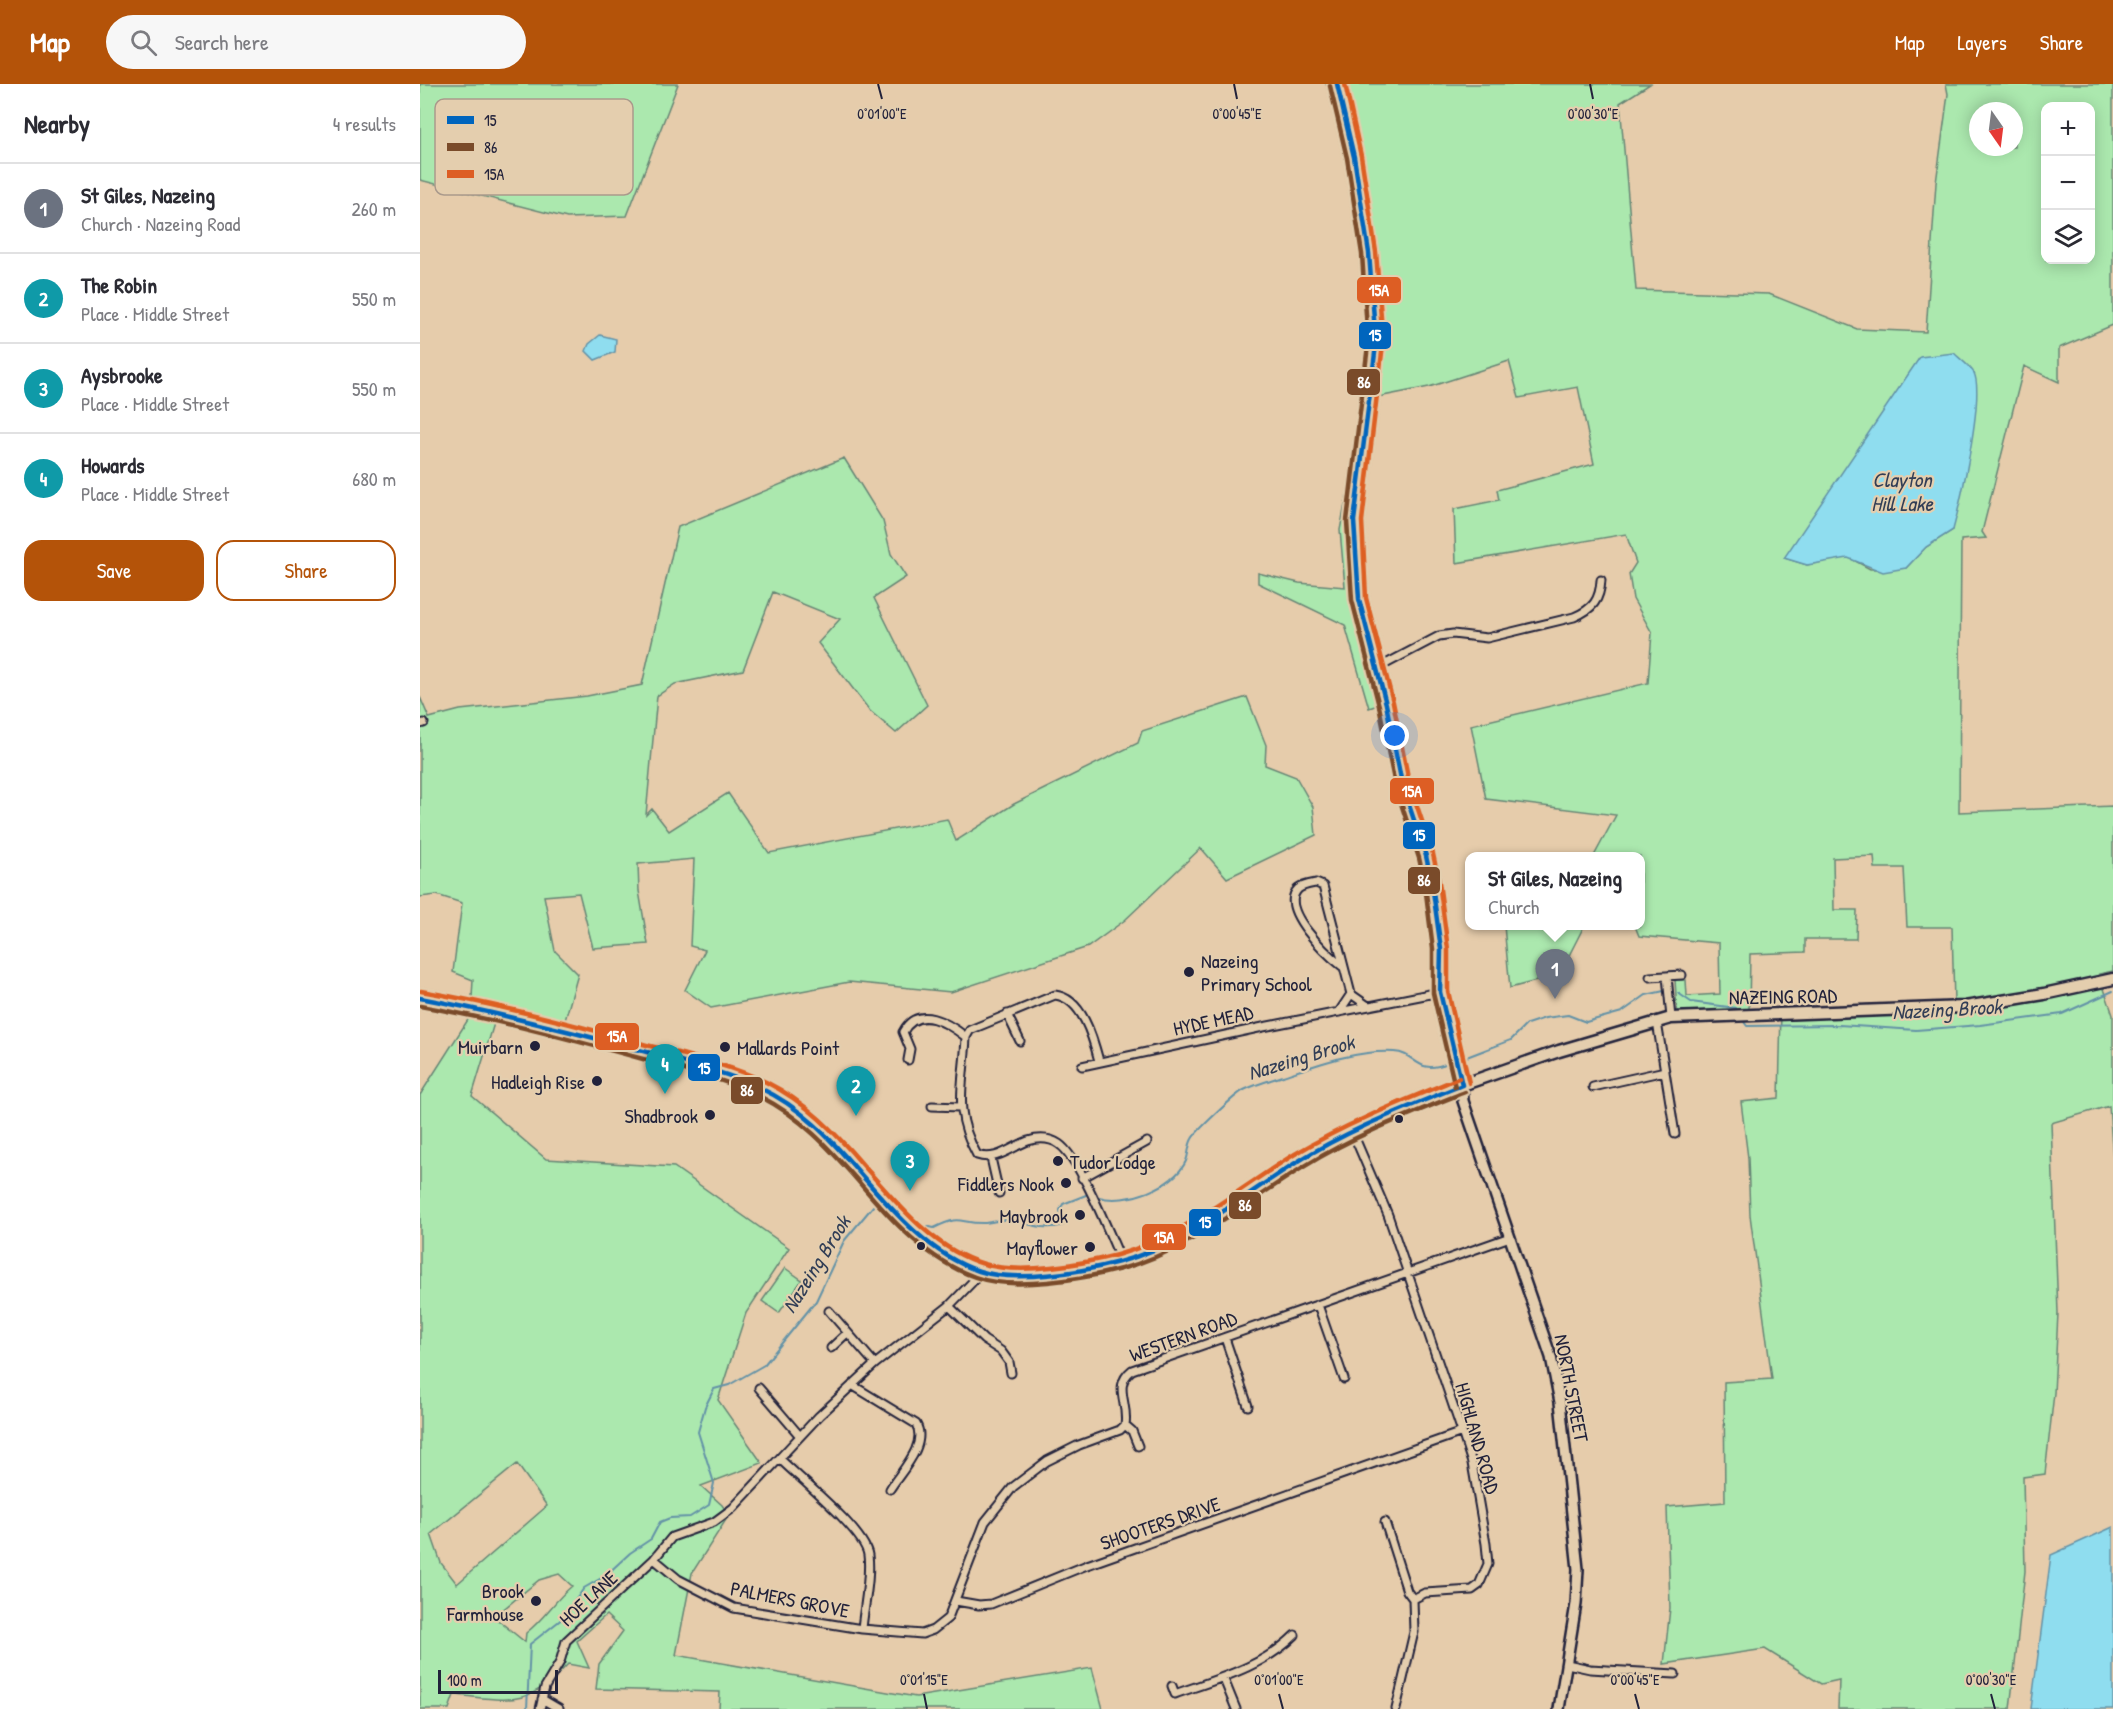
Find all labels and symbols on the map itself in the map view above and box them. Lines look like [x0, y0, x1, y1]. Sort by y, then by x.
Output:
legend [435, 99, 633, 195]
north arrow [1969, 102, 2023, 156]
text: 0°01'00"E [857, 103, 907, 124]
text: 0°00'45"E [1212, 103, 1262, 124]
text: 0°00'30"E [1568, 103, 1619, 124]
text: 15 [484, 109, 497, 131]
text: 86 [484, 136, 497, 158]
text: 15A [484, 163, 505, 185]
line badge: 15A [1356, 276, 1402, 304]
text: 15A [1369, 279, 1389, 301]
line badge: 15 [1358, 321, 1392, 350]
text: 15 [1369, 324, 1382, 346]
line badge: 86 [1346, 368, 1381, 396]
text: 86 [1357, 371, 1371, 393]
water label: Clayton Hill Lake [1871, 465, 1934, 518]
your location [1380, 721, 1409, 750]
line badge: 15A [1389, 777, 1435, 805]
text: 15A [1402, 780, 1422, 802]
line badge: 15 [1402, 821, 1436, 850]
text: 15 [1413, 824, 1426, 846]
line badge: 86 [1407, 866, 1441, 895]
text: 86 [1417, 869, 1431, 891]
place label: Nazeing Primary School [1201, 947, 1312, 997]
pin: 1 [1536, 950, 1574, 999]
marker: Nazeing Primary School [1182, 965, 1196, 979]
street label: NAZEING ROAD [1729, 982, 1838, 1010]
water label: Nazeing Brook [1892, 992, 2005, 1026]
street label: HYDE MEAD [1171, 998, 1256, 1042]
line badge: 15A [594, 1022, 640, 1051]
text: 15A [607, 1025, 627, 1047]
water label: Nazeing Brook [1244, 1026, 1360, 1087]
place label: Muirbarn [458, 1033, 523, 1060]
place label: Mallards Point [737, 1034, 840, 1061]
marker: Muirbarn [528, 1039, 542, 1053]
marker: Mallards Point [718, 1040, 732, 1054]
pin: 4 [646, 1044, 684, 1094]
line badge: 15 [687, 1053, 721, 1082]
text: 15 [698, 1057, 711, 1079]
pin: 2 [836, 1066, 876, 1116]
place label: Hadleigh Rise [491, 1068, 585, 1095]
marker: Hadleigh Rise [590, 1074, 604, 1088]
line badge: 86 [730, 1076, 764, 1105]
text: 86 [740, 1079, 754, 1101]
place label: Shadbrook [624, 1102, 698, 1129]
marker: Shadbrook [703, 1108, 717, 1122]
unlabelled marker [1393, 1113, 1405, 1125]
pin: 3 [890, 1142, 930, 1191]
place label: Tudor Lodge [1070, 1148, 1156, 1175]
marker: Tudor Lodge [1051, 1154, 1065, 1168]
place label: Fiddlers Nook [957, 1170, 1054, 1197]
marker: Fiddlers Nook [1059, 1176, 1073, 1190]
line badge: 86 [1228, 1191, 1262, 1220]
text: 86 [1238, 1194, 1252, 1216]
place label: Maybrook [999, 1202, 1068, 1229]
water label: Nazeing Brook [775, 1208, 859, 1318]
marker: Maybrook [1073, 1208, 1087, 1222]
line badge: 15 [1188, 1208, 1222, 1237]
text: 15 [1199, 1211, 1212, 1233]
line badge: 15A [1141, 1223, 1187, 1251]
text: 15A [1154, 1226, 1174, 1248]
place label: Mayflower [1007, 1234, 1078, 1261]
unlabelled marker [915, 1240, 927, 1252]
marker: Mayflower [1083, 1240, 1097, 1254]
street label: WESTERN ROAD [1126, 1304, 1241, 1368]
street label: NORTH STREET [1548, 1332, 1596, 1445]
street label: HIGHLAND ROAD [1449, 1379, 1507, 1497]
street label: SHOOTERS DRIVE [1096, 1490, 1224, 1556]
street label: HOE LANE [553, 1564, 623, 1632]
street label: PALMERS GROVE [728, 1574, 852, 1624]
place label: Brook Farmhouse [446, 1577, 524, 1627]
marker: Brook Farmhouse [529, 1594, 543, 1608]
scale bar [438, 1667, 558, 1694]
text: 0°01'15"E [900, 1669, 948, 1690]
text: 0°01'00"E [1254, 1669, 1304, 1690]
text: 0°00'45"E [1610, 1669, 1660, 1690]
text: 0°00'30"E [1966, 1669, 2017, 1690]

